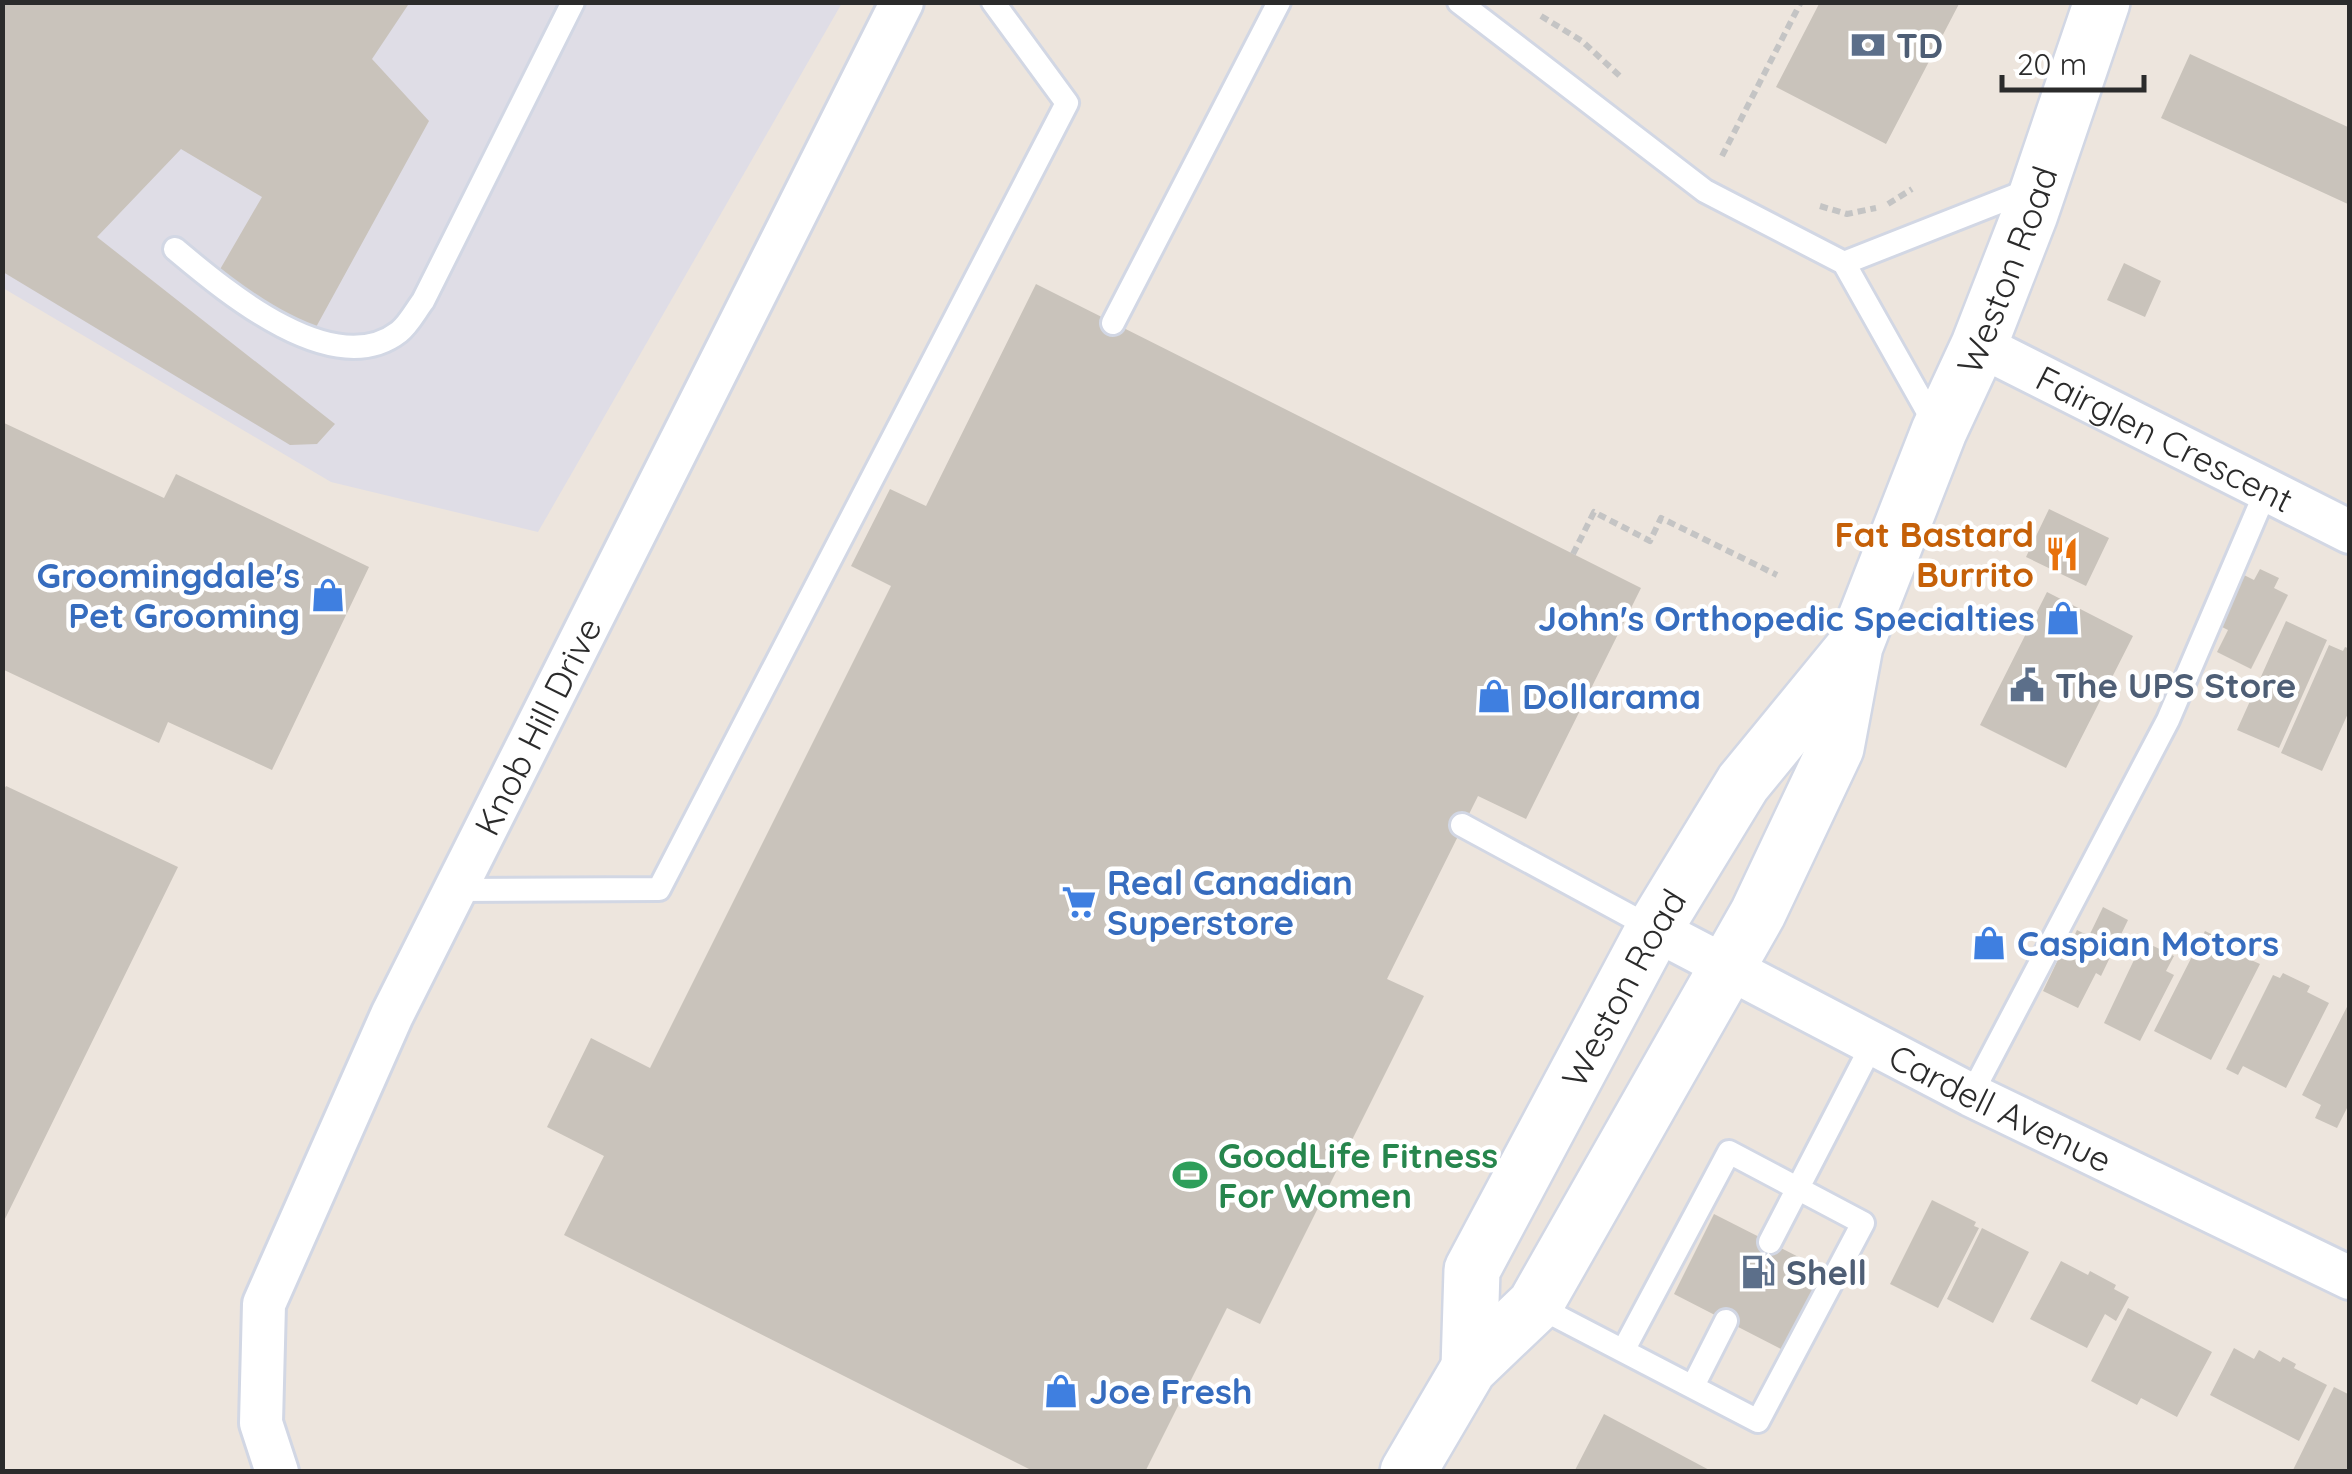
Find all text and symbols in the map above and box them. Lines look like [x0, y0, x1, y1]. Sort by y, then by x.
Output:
place label: TD [1896, 23, 1943, 67]
bank icon: TD [1849, 26, 1887, 64]
scale bar [2002, 30, 2144, 92]
text: 20 m [2017, 45, 2087, 83]
street label: Weston Road [1947, 160, 2067, 381]
street label: Fairglen Crescent [2029, 356, 2300, 522]
place label: Fat Bastard Burrito [1834, 512, 2034, 596]
restaurant icon: Fat Bastard Burrito [2043, 535, 2081, 573]
place label: Groomingdale's Pet Grooming [37, 553, 300, 637]
shop icon: Groomingdale's Pet Grooming [309, 576, 347, 614]
place label: John's Orthopedic Specialties [1538, 596, 2035, 640]
shop icon: John's Orthopedic Specialties [2044, 599, 2082, 637]
street label: Knob Hill Drive [464, 610, 611, 842]
place label: The UPS Store [2055, 663, 2296, 707]
public building icon: The UPS Store [2008, 666, 2046, 704]
place label: Dollarama [1522, 674, 1701, 718]
shop icon: Dollarama [1475, 677, 1513, 715]
place label: Real Canadian Superstore [1107, 860, 1353, 944]
street label: Weston Road [1552, 881, 1695, 1095]
supermarket icon: Real Canadian Superstore [1060, 883, 1098, 921]
place label: Caspian Motors [2017, 921, 2279, 965]
shop icon: Caspian Motors [1970, 924, 2008, 962]
street label: Cardell Avenue [1882, 1034, 2119, 1182]
place label: GoodLife Fitness For Women [1218, 1133, 1498, 1217]
sports icon: GoodLife Fitness For Women [1171, 1156, 1209, 1194]
place label: Shell [1786, 1250, 1867, 1294]
fuel station icon: Shell [1739, 1253, 1777, 1291]
place label: Joe Fresh [1089, 1369, 1252, 1413]
shop icon: Joe Fresh [1042, 1372, 1080, 1410]

